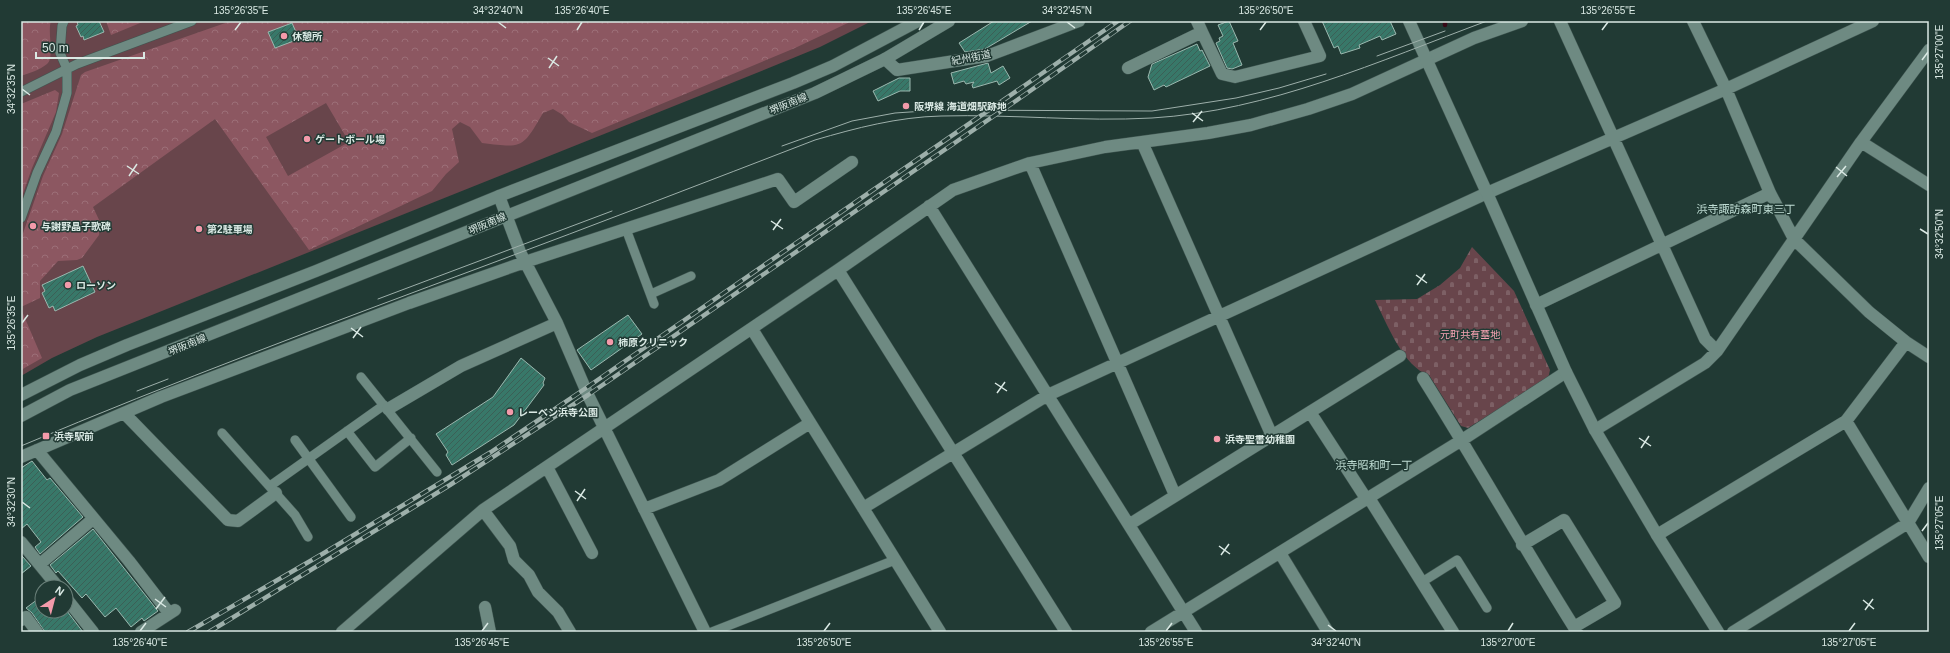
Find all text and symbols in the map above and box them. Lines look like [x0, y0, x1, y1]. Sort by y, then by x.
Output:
text: 135°26'35"E [213, 5, 269, 16]
text: 34°32'40"N [473, 5, 523, 16]
text: 135°26'40"E [554, 5, 610, 16]
text: 135°26'45"E [896, 5, 952, 16]
text: 34°32'45"N [1042, 5, 1092, 16]
text: 135°26'50"E [1238, 5, 1294, 16]
text: 135°26'55"E [1580, 5, 1636, 16]
text: 135°27'00"E [1934, 24, 1945, 80]
marker: 休憩所 [279, 31, 289, 41]
place label: 休憩所 [292, 31, 322, 42]
scale bar [36, 34, 144, 60]
text: 50 m [42, 41, 69, 55]
street label: 紀州街道 [950, 48, 992, 67]
text: 34°32'35"N [6, 64, 17, 114]
street label: 堺阪南線 [768, 91, 809, 116]
marker: 阪堺線 海道畑駅跡地 [901, 101, 911, 111]
place label: 阪堺線 海道畑駅跡地 [914, 101, 1007, 112]
marker: ゲートボール場 [302, 134, 312, 144]
place label: ゲートボール場 [315, 134, 385, 145]
district label: 浜寺諏訪森町東三丁 [1697, 203, 1796, 215]
text: 34°32'50"N [1934, 209, 1945, 259]
street label: 堺阪南線 [467, 211, 508, 236]
marker: 与謝野晶子歌碑 [28, 221, 38, 231]
place label: 与謝野晶子歌碑 [41, 221, 111, 232]
marker: 第2駐車場 [194, 224, 204, 234]
place label: 第2駐車場 [207, 224, 253, 235]
marker: ローソン [63, 280, 73, 290]
place label: ローソン [76, 280, 116, 291]
text: 135°26'35"E [6, 295, 17, 351]
park label: 元町共有墓地 [1440, 329, 1501, 340]
street label: 堺阪南線 [167, 332, 208, 357]
marker: 柿原クリニック [605, 337, 615, 347]
place label: 柿原クリニック [618, 337, 688, 348]
marker: レーベン浜寺公園 [505, 407, 515, 417]
place label: レーベン浜寺公園 [518, 407, 598, 418]
marker: 浜寺駅前 [41, 431, 51, 441]
place label: 浜寺駅前 [54, 431, 94, 442]
marker: 浜寺聖書幼稚園 [1212, 434, 1222, 444]
place label: 浜寺聖書幼稚園 [1225, 434, 1295, 445]
district label: 浜寺昭和町一丁 [1336, 459, 1413, 471]
text: 34°32'30"N [6, 477, 17, 527]
text: 135°27'05"E [1934, 495, 1945, 551]
north arrow [34, 579, 74, 619]
text: N [53, 584, 67, 598]
text: 135°26'40"E [112, 637, 168, 648]
text: 135°26'45"E [454, 637, 510, 648]
text: 135°26'50"E [796, 637, 852, 648]
text: 135°26'55"E [1138, 637, 1194, 648]
text: 34°32'40"N [1311, 637, 1361, 648]
text: 135°27'00"E [1480, 637, 1536, 648]
text: 135°27'05"E [1821, 637, 1877, 648]

